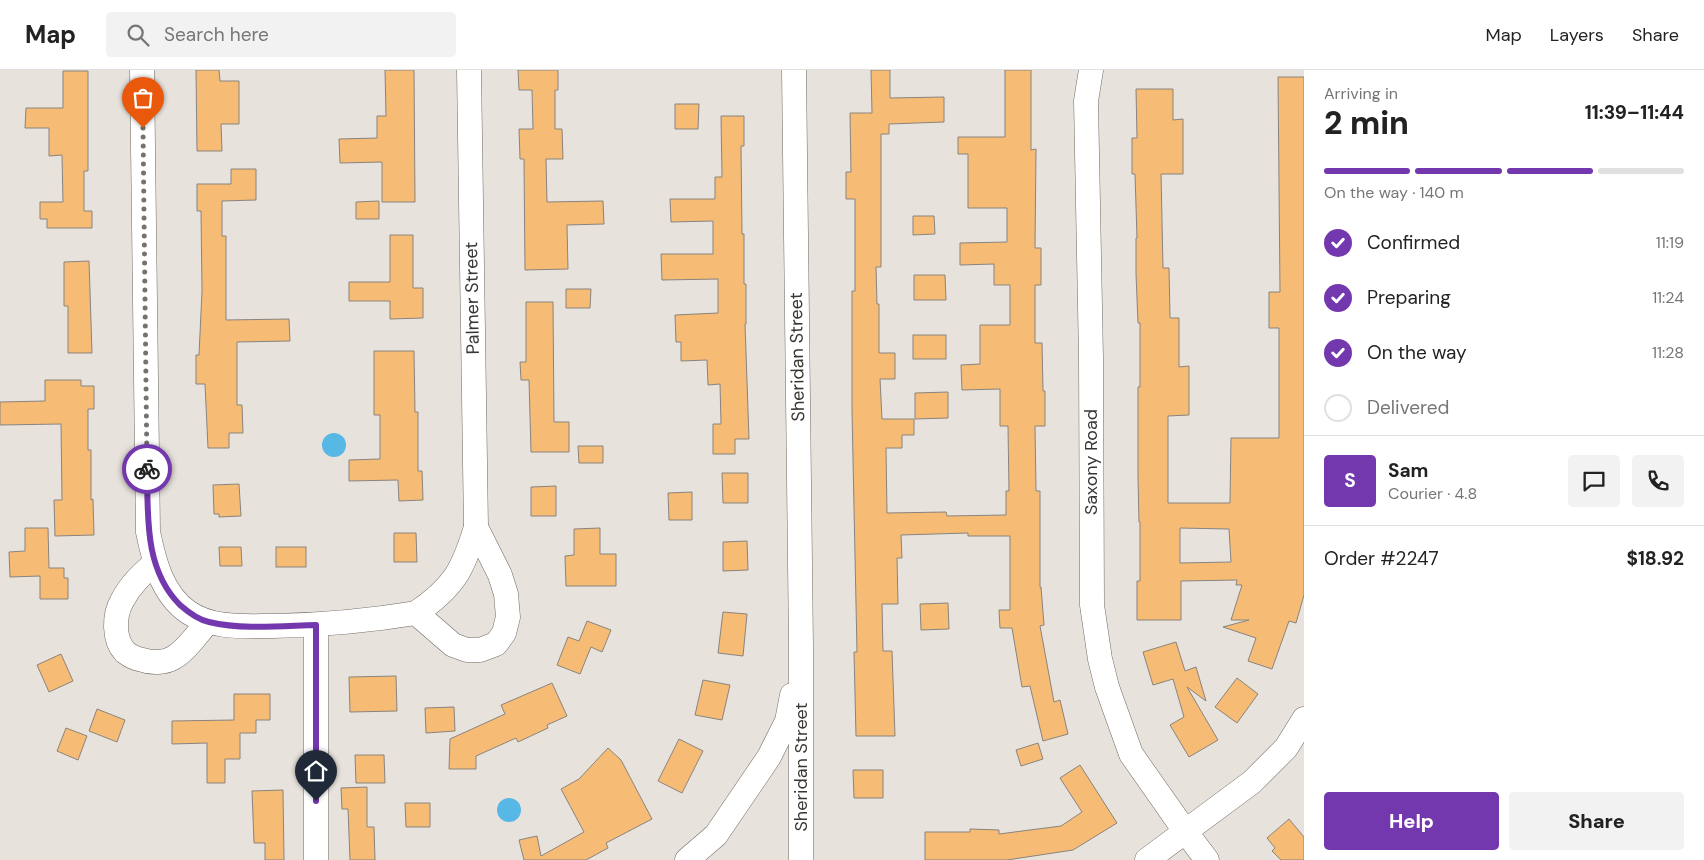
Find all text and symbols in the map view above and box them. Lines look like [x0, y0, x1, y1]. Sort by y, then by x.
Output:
search box [106, 12, 456, 57]
text: Map [25, 19, 76, 50]
icon: search [124, 21, 152, 49]
text: Search here [164, 22, 269, 47]
text: Map [1486, 23, 1522, 47]
text: Layers [1550, 23, 1604, 47]
text: Share [1632, 23, 1679, 47]
pin [122, 77, 164, 128]
text: Arriving in [1324, 83, 1398, 104]
icon: bag [129, 84, 157, 112]
text: 11:39–11:44 [1585, 100, 1684, 125]
text: 2 min [1324, 102, 1409, 144]
text: On the way · 140 m [1324, 182, 1464, 203]
icon: check [1324, 229, 1352, 257]
text: Confirmed [1367, 230, 1460, 255]
text: 11:19 [1656, 232, 1684, 253]
street label: Palmer Street [459, 242, 485, 354]
icon: check [1324, 284, 1352, 312]
text: Preparing [1367, 285, 1451, 310]
text: 11:24 [1652, 287, 1684, 308]
street label: Sheridan Street [784, 292, 810, 422]
icon: check [1324, 339, 1352, 367]
text: On the way [1367, 340, 1467, 365]
text: 11:28 [1652, 342, 1684, 363]
text: Delivered [1367, 395, 1449, 420]
street label: Saxony Road [1079, 409, 1103, 515]
courier [122, 444, 172, 494]
icon: bike [133, 455, 161, 483]
button: chat [1568, 455, 1620, 507]
button: phone [1632, 455, 1684, 507]
text: Sam [1388, 458, 1429, 483]
text: S [1344, 468, 1356, 493]
text: Courier · 4.8 [1388, 483, 1477, 504]
text: Order #2247 [1324, 546, 1439, 571]
text: $18.92 [1626, 546, 1684, 571]
street label: Sheridan Street [789, 702, 813, 832]
pin [295, 750, 337, 801]
icon: home [302, 757, 330, 785]
button: Help [1324, 792, 1499, 850]
button: Share [1509, 792, 1684, 850]

